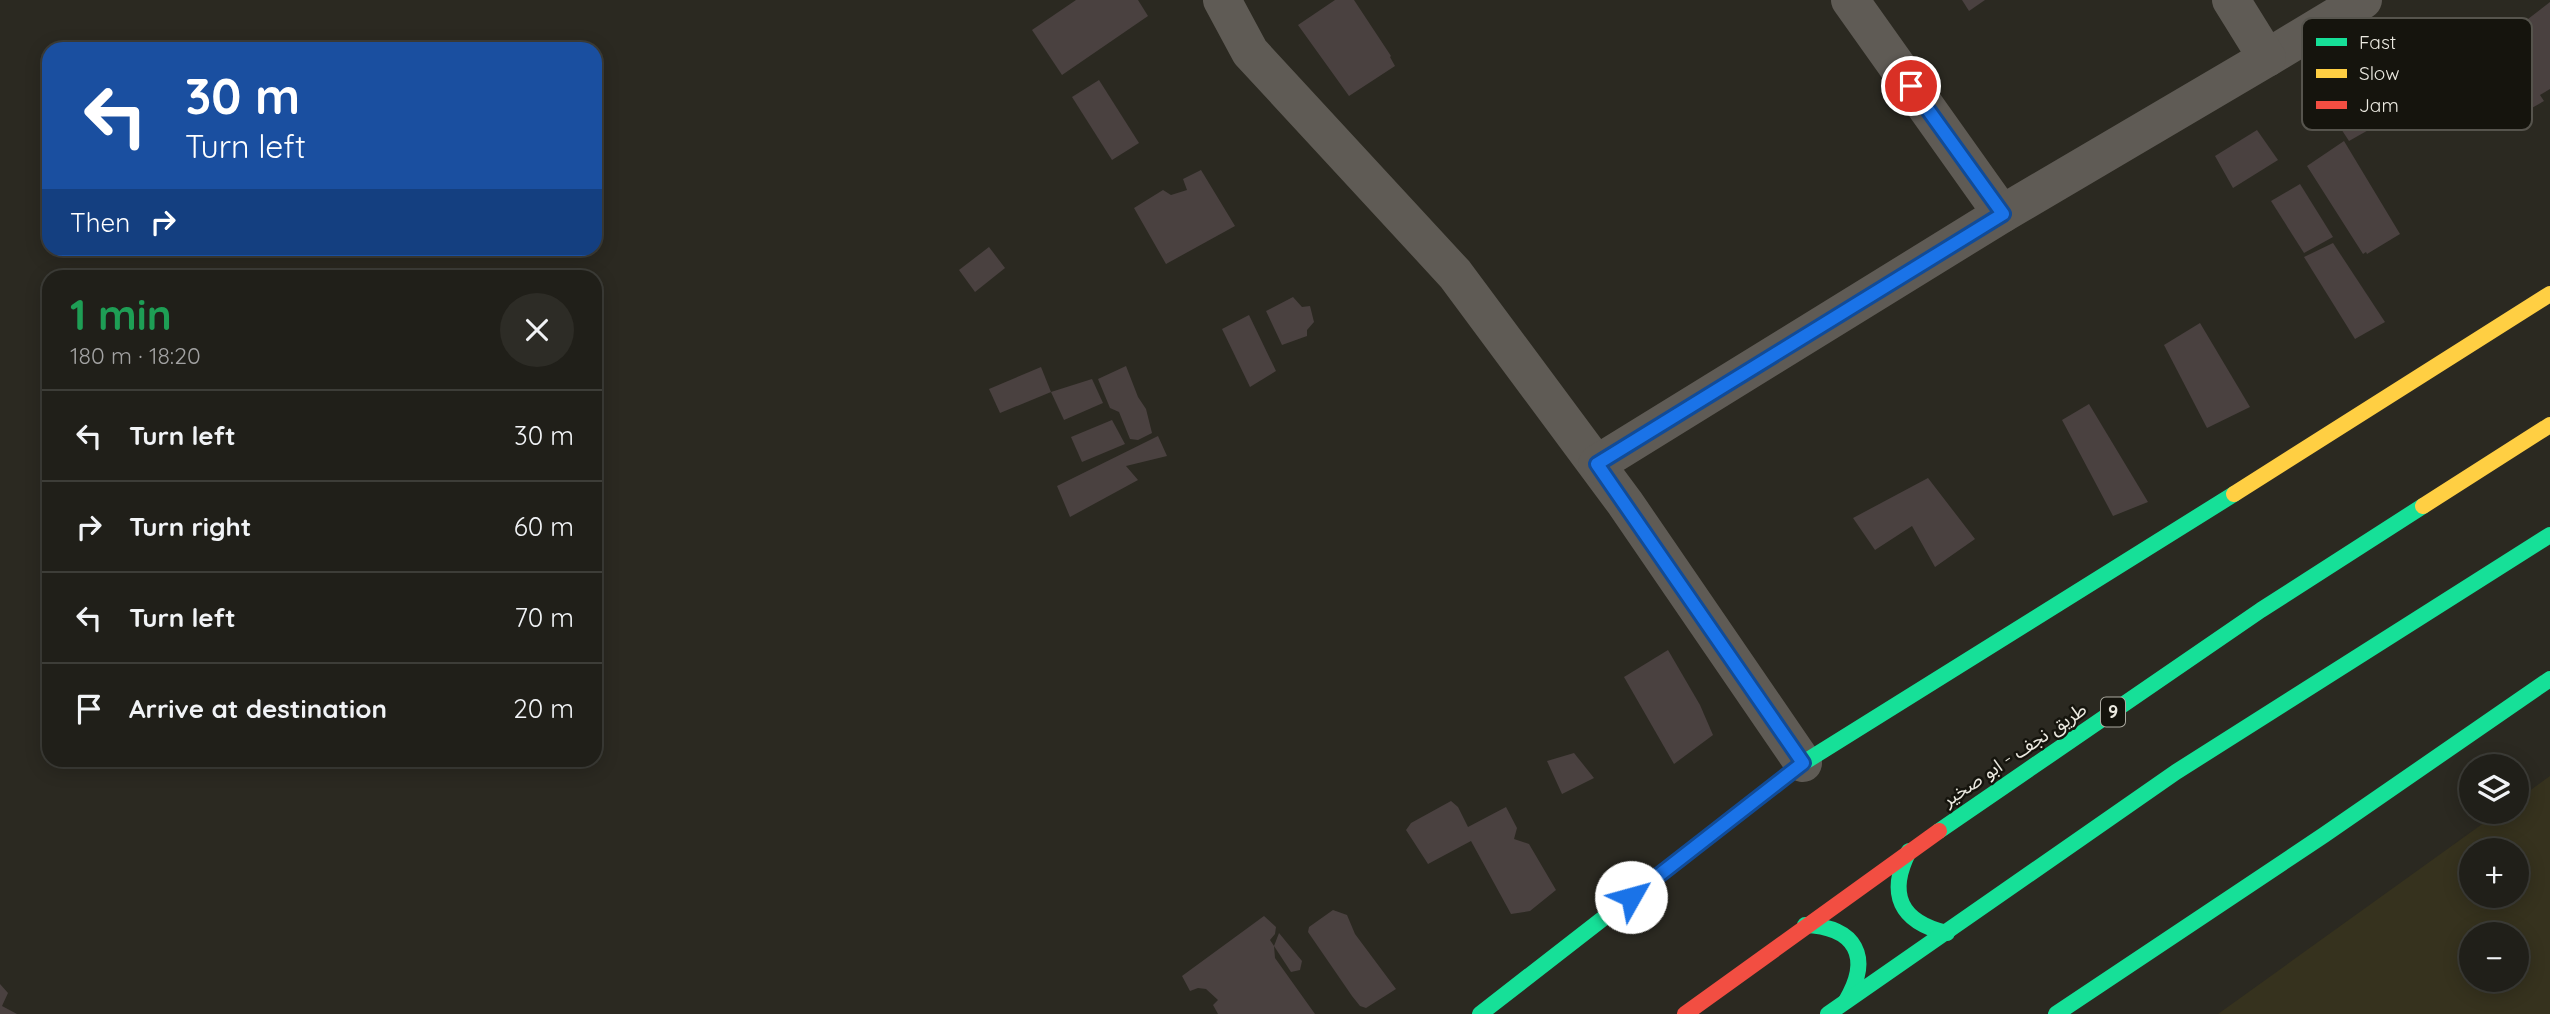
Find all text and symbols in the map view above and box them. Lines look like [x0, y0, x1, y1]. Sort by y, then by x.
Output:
legend [2302, 18, 2532, 130]
text: Fast [2359, 30, 2396, 54]
pin [1881, 56, 1941, 116]
text: Slow [2359, 61, 2400, 85]
text: 30 m [185, 65, 300, 126]
icon: arrive [1892, 67, 1930, 105]
icon: left [70, 70, 161, 161]
text: Jam [2359, 93, 2399, 117]
text: Turn left [185, 126, 306, 166]
icon: right [144, 203, 182, 241]
text: Then [70, 206, 130, 239]
text: 1 min [70, 288, 172, 341]
button: close [500, 293, 574, 367]
text: 180 m · 18:20 [70, 341, 201, 370]
icon: left [70, 417, 108, 455]
text: Turn left [129, 419, 236, 452]
text: 30 m [514, 419, 574, 452]
icon: right [70, 508, 108, 546]
text: Turn right [129, 510, 251, 543]
text: 60 m [514, 510, 574, 543]
icon: left [70, 599, 108, 637]
text: Turn left [129, 601, 236, 634]
text: 70 m [514, 601, 574, 634]
icon: arrive [70, 690, 108, 728]
text: Arrive at destination [129, 692, 387, 725]
text: 20 m [513, 692, 574, 725]
street label: طريق نجف - ابو صخير [1936, 697, 2091, 812]
road number: 9 [2101, 698, 2125, 726]
map controls [2459, 754, 2529, 992]
button: layers [2459, 754, 2529, 824]
button: + [2459, 838, 2529, 908]
position arrow [1594, 860, 1668, 934]
button: − [2459, 922, 2529, 992]

